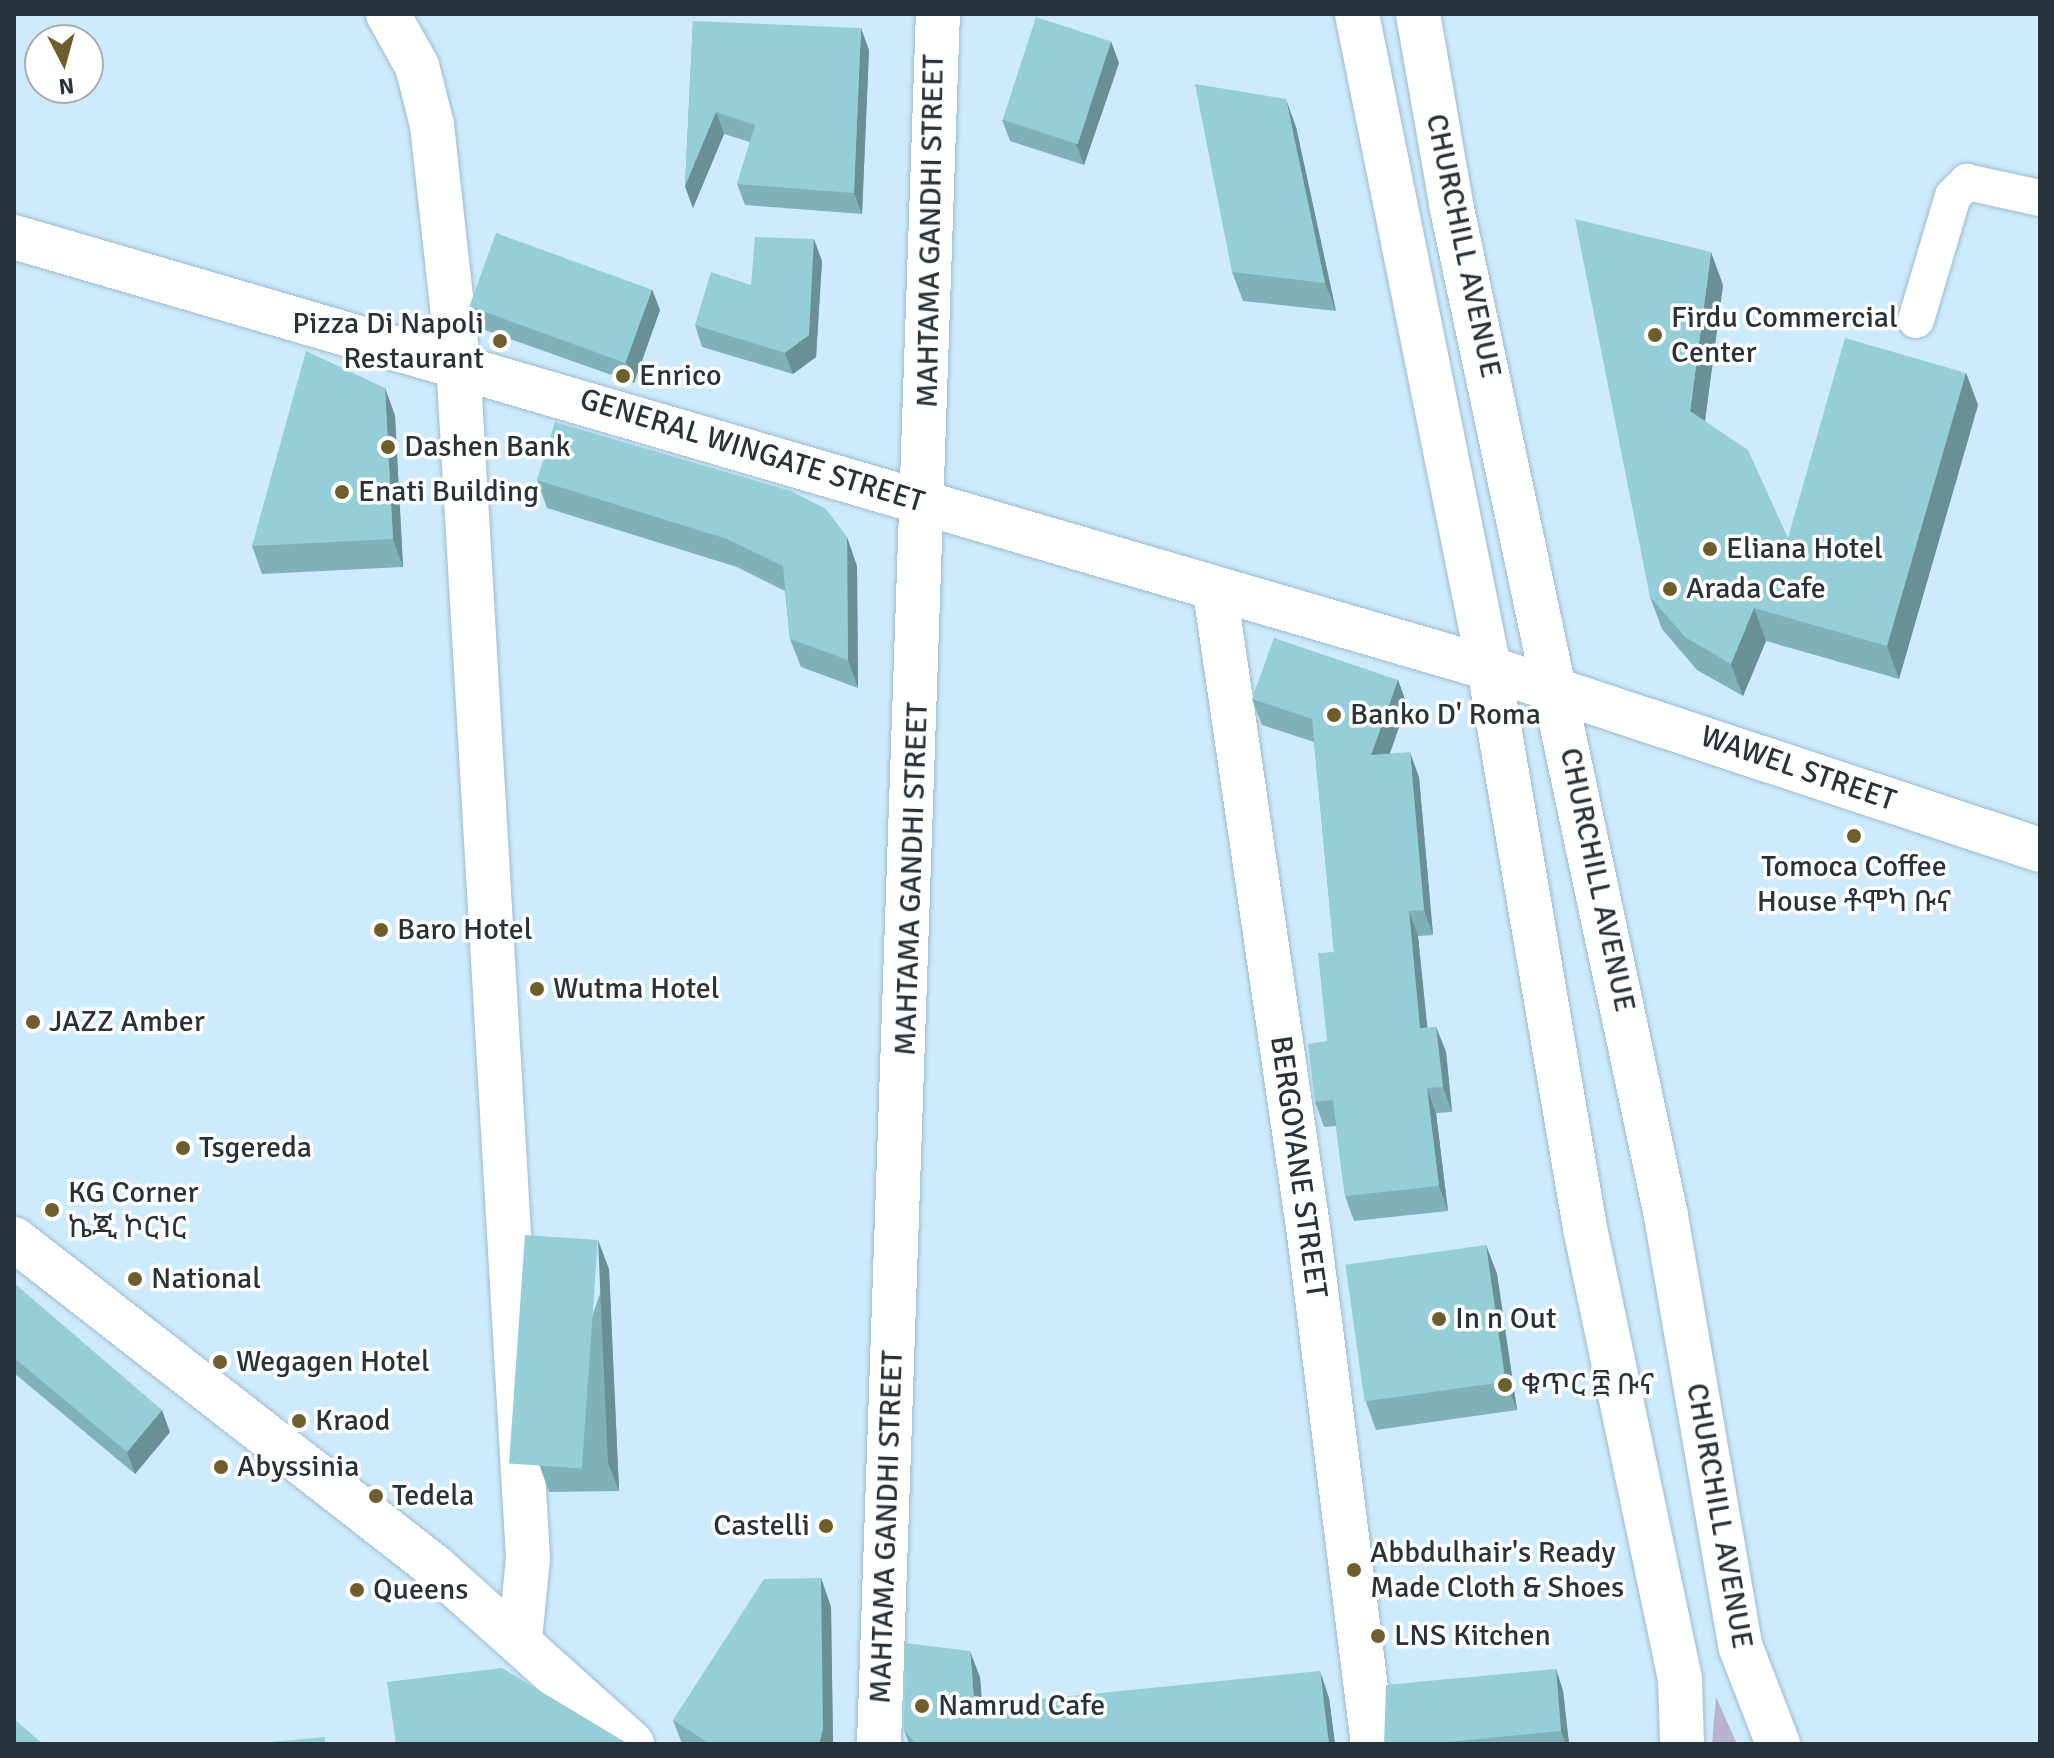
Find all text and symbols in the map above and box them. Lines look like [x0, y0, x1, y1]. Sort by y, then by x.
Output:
north arrow [24, 24, 104, 104]
street label: MAHTAMA GANDHI STREET [910, 54, 952, 408]
text: N [57, 72, 75, 101]
street label: CHURCHILL AVENUE [1417, 111, 1509, 381]
place label: Firdu Commercial Center [1671, 300, 1898, 370]
place label: Pizza Di Napoli Restaurant [292, 306, 484, 376]
marker: Firdu Commercial Center [1646, 326, 1664, 344]
marker: Pizza Di Napoli Restaurant [491, 332, 509, 350]
place label: Enrico [639, 358, 722, 394]
marker: Enrico [614, 367, 632, 385]
street label: GENERAL WINGATE STREET [575, 381, 929, 521]
place label: Dashen Bank [404, 429, 571, 465]
marker: Dashen Bank [379, 438, 397, 456]
place label: Enati Building [358, 474, 539, 510]
marker: Enati Building [333, 483, 351, 501]
place label: Eliana Hotel [1726, 531, 1883, 567]
marker: Eliana Hotel [1701, 540, 1719, 558]
place label: Arada Cafe [1686, 571, 1826, 607]
marker: Arada Cafe [1661, 580, 1679, 598]
place label: Banko D' Roma [1350, 697, 1541, 733]
street label: MAHTAMA GANDHI STREET [888, 702, 936, 1056]
marker: Banko D' Roma [1325, 706, 1343, 724]
street label: WAWEL STREET [1696, 719, 1900, 819]
street label: CHURCHILL AVENUE [1551, 745, 1643, 1015]
marker: Tomoca Coffee House ቶሞካ ቡና [1845, 827, 1863, 845]
place label: Tomoca Coffee House ቶሞካ ቡና [1757, 849, 1951, 920]
place label: Baro Hotel [397, 912, 533, 948]
marker: Baro Hotel [372, 921, 390, 939]
place label: Wutma Hotel [553, 971, 720, 1007]
marker: Wutma Hotel [528, 980, 546, 998]
place label: JAZZ Amber [49, 1004, 205, 1040]
marker: JAZZ Amber [24, 1013, 42, 1031]
street label: BERGOYANE STREET [1262, 1034, 1334, 1300]
place label: Tsgereda [199, 1130, 312, 1166]
marker: Tsgereda [174, 1139, 192, 1157]
place label: KG Corner ኬጂ ኮርነር [68, 1175, 198, 1246]
marker: KG Corner ኬጂ ኮርነር [43, 1201, 61, 1219]
place label: National [151, 1261, 261, 1297]
marker: National [126, 1270, 144, 1288]
place label: In n Out [1455, 1301, 1556, 1337]
marker: In n Out [1430, 1310, 1448, 1328]
place label: Wegagen Hotel [236, 1344, 430, 1380]
street label: MAHTAMA GANDHI STREET [863, 1350, 911, 1704]
marker: Wegagen Hotel [211, 1353, 229, 1371]
place label: ቁጥር ፰ ቡና [1521, 1367, 1654, 1403]
marker: ቁጥር ፰ ቡና [1496, 1376, 1514, 1394]
street label: CHURCHILL AVENUE [1678, 1380, 1760, 1652]
place label: Kraod [315, 1403, 390, 1439]
marker: Kraod [290, 1412, 308, 1430]
place label: Abyssinia [237, 1449, 359, 1485]
marker: Abyssinia [212, 1458, 230, 1476]
place label: Tedela [392, 1478, 474, 1514]
marker: Tedela [367, 1487, 385, 1505]
place label: Castelli [713, 1508, 810, 1544]
marker: Castelli [817, 1517, 835, 1535]
place label: Abbdulhair's Ready Made Cloth & Shoes [1370, 1535, 1624, 1606]
marker: Abbdulhair's Ready Made Cloth & Shoes [1345, 1561, 1363, 1579]
place label: Queens [373, 1572, 468, 1608]
marker: Queens [348, 1581, 366, 1599]
place label: LNS Kitchen [1394, 1618, 1551, 1654]
marker: LNS Kitchen [1369, 1627, 1387, 1645]
place label: Namrud Cafe [938, 1688, 1105, 1724]
marker: Namrud Cafe [913, 1697, 931, 1715]

